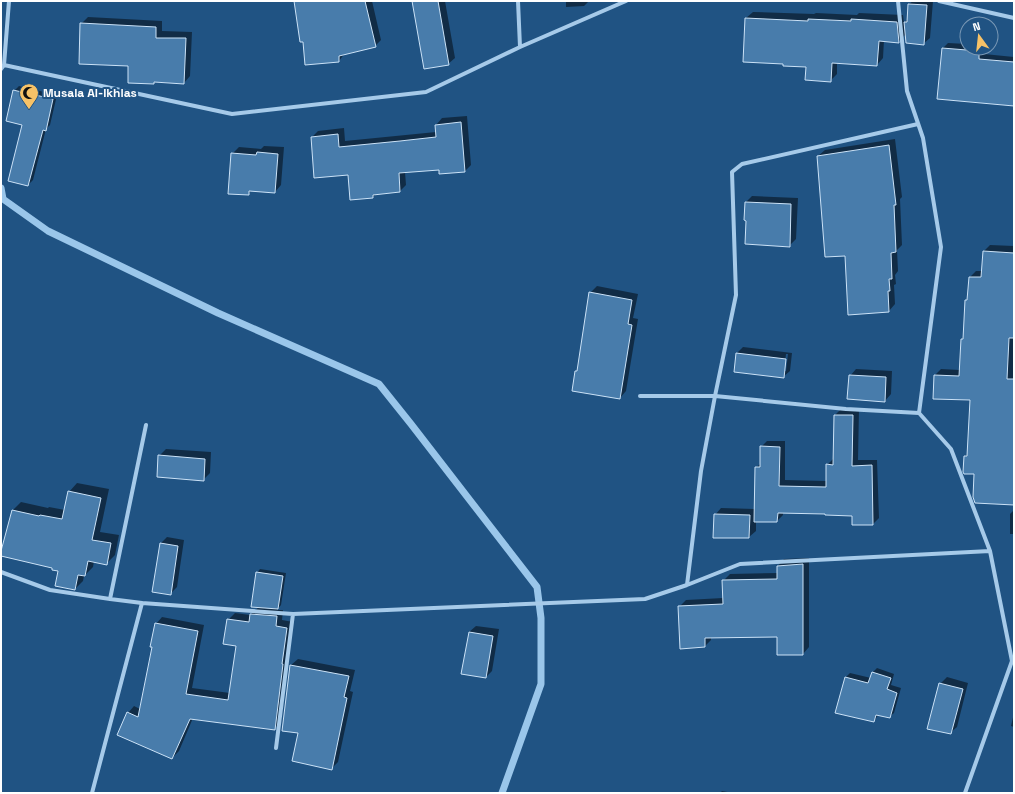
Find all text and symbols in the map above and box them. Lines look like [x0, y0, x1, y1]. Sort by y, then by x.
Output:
north arrow [959, 16, 999, 56]
text: N [971, 19, 982, 34]
mosque icon: Musala Al-Ikhlas [18, 82, 40, 110]
place label: Musala Al-Ikhlas [43, 85, 137, 101]

